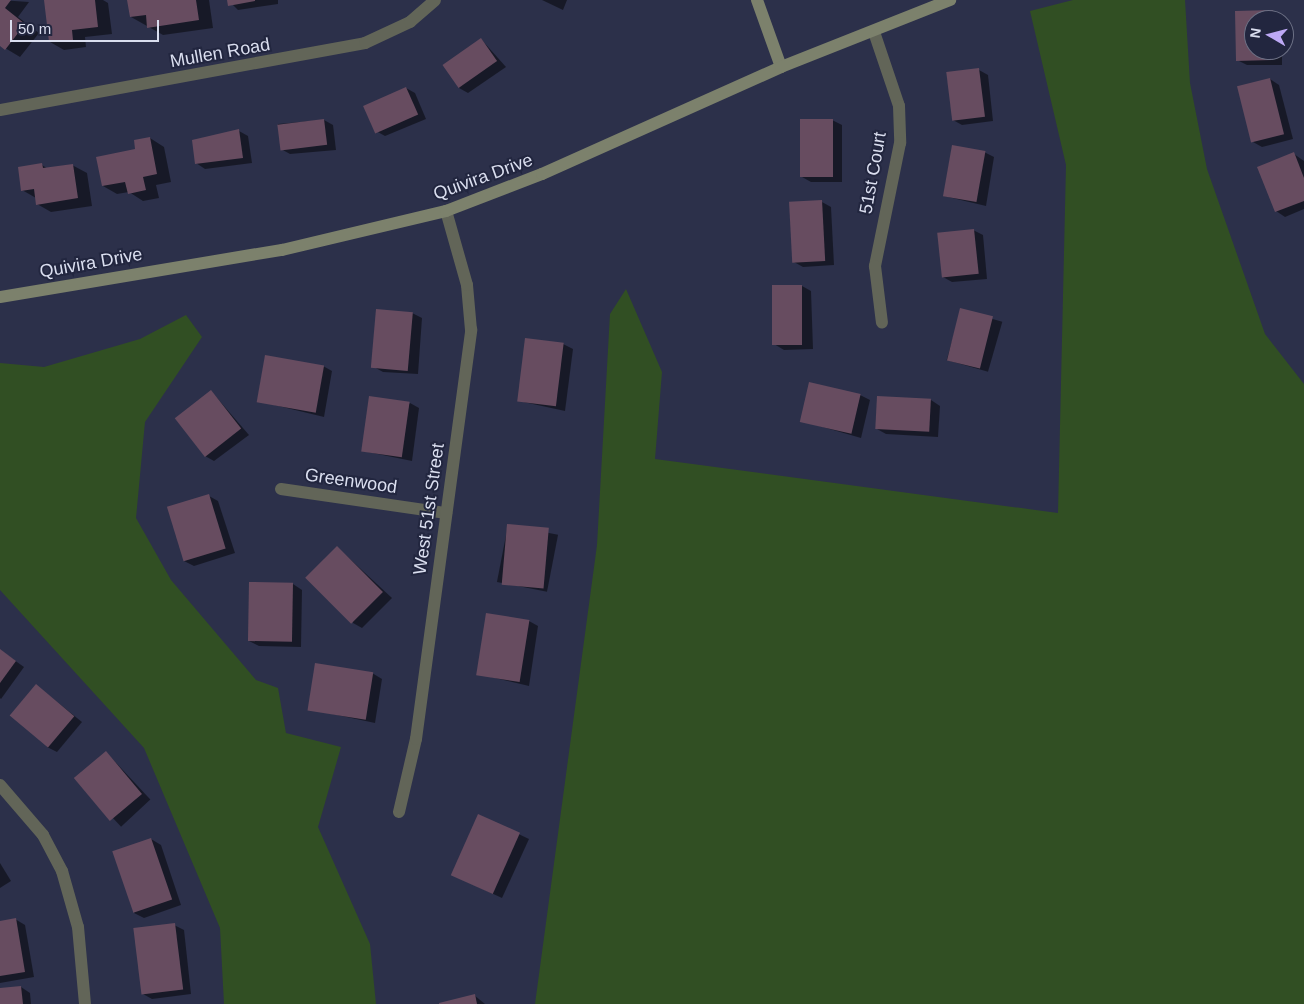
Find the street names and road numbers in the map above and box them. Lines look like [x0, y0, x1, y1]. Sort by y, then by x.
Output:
street label: Mullen Road [168, 34, 272, 72]
street label: 51st Court [855, 130, 891, 216]
street label: Quivira Drive [430, 149, 536, 205]
street label: Quivira Drive [38, 243, 144, 283]
street label: West 51st Street [409, 442, 449, 576]
street label: Greenwood [303, 464, 399, 498]

